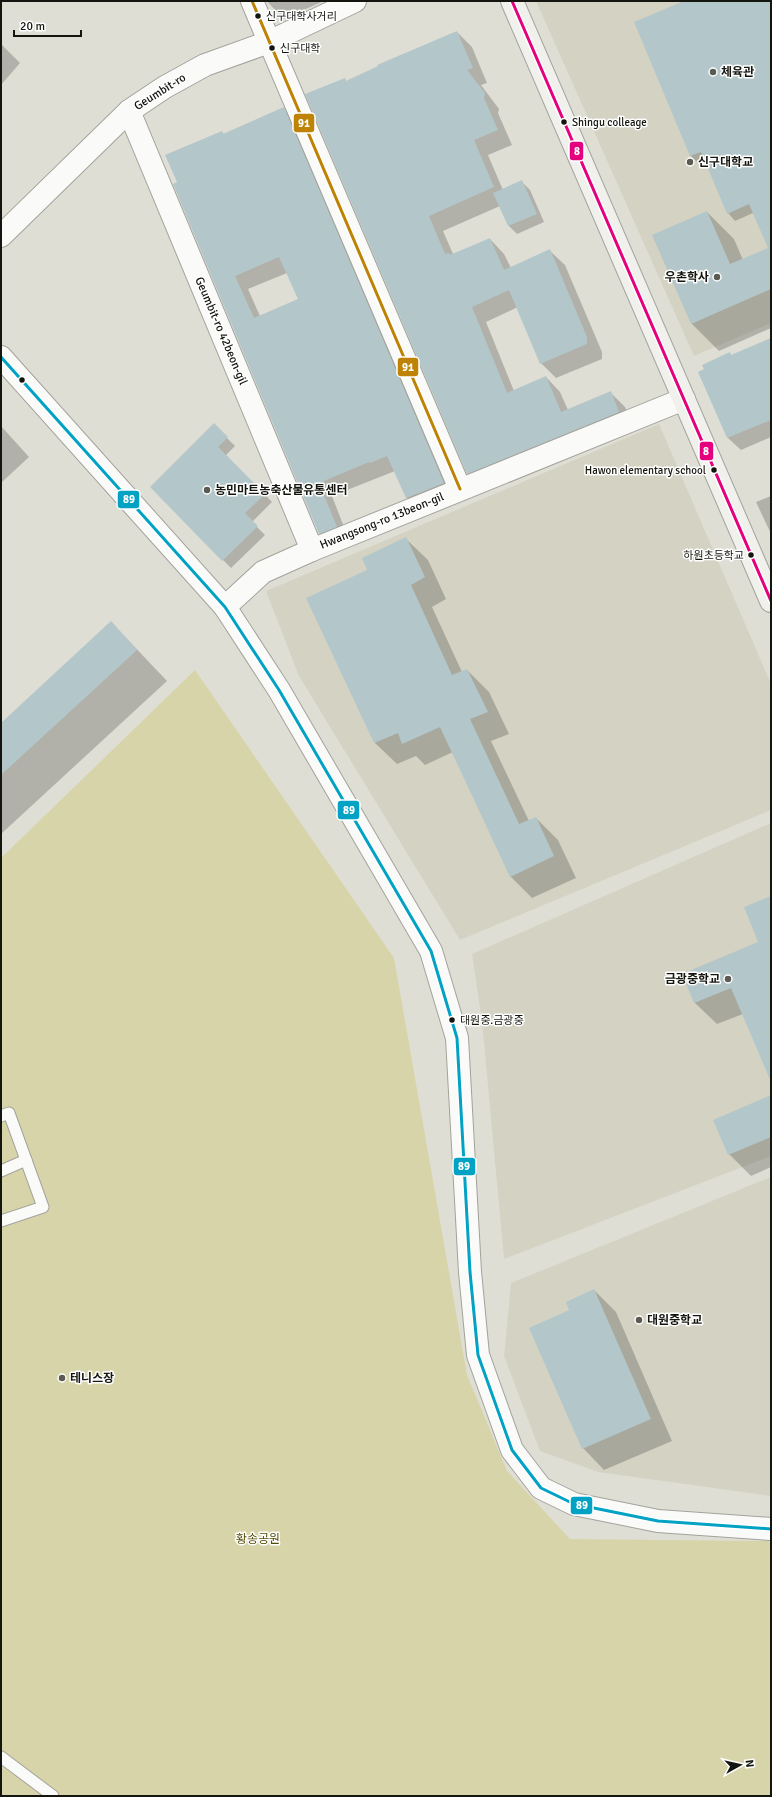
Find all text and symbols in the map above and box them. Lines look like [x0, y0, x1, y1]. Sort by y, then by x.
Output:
place label: 신구대학사거리 [266, 10, 337, 23]
marker: 신구대학사거리 [253, 11, 263, 21]
scale bar [14, 12, 81, 38]
text: 20 m [20, 19, 45, 34]
place label: 신구대학 [280, 42, 320, 55]
marker: 신구대학 [267, 43, 277, 53]
place label: 체육관 [721, 65, 754, 80]
marker: 체육관 [708, 67, 718, 77]
street label: Geumbit-ro [131, 70, 189, 114]
line badge: 91 [293, 113, 315, 133]
place label: Shingu colleage [572, 116, 647, 129]
text: 91 [298, 117, 310, 130]
marker: Shingu colleage [559, 117, 569, 127]
line badge: 8 [569, 141, 584, 161]
text: 8 [574, 145, 580, 158]
place label: 신구대학교 [698, 155, 753, 170]
marker: 신구대학교 [685, 157, 695, 167]
place label: 우촌학사 [665, 270, 709, 285]
marker: 우촌학사 [712, 272, 722, 282]
street label: Geumbit-ro 42beon-gil [191, 275, 251, 388]
line badge: 91 [397, 357, 419, 377]
text: 91 [402, 361, 414, 374]
unlabelled marker [17, 375, 27, 385]
line badge: 8 [699, 441, 714, 461]
text: 8 [703, 445, 709, 458]
place label: Hawon elementary school [585, 464, 706, 477]
marker: Hawon elementary school [709, 465, 719, 475]
place label: 농민마트농축산물유통센터 [215, 483, 347, 498]
marker: 농민마트농축산물유통센터 [202, 485, 212, 495]
street label: Hwangsong-ro 13beon-gil [318, 489, 447, 553]
line badge: 89 [117, 490, 140, 509]
text: 89 [123, 493, 135, 506]
place label: 하원초등학교 [683, 549, 744, 562]
marker: 하원초등학교 [746, 550, 756, 560]
line badge: 89 [337, 800, 360, 820]
text: 89 [343, 804, 355, 817]
place label: 금광중학교 [665, 972, 720, 987]
marker: 금광중학교 [723, 974, 733, 984]
place label: 대원중.금광중 [460, 1014, 524, 1027]
marker: 대원중.금광중 [447, 1015, 457, 1025]
line badge: 89 [453, 1157, 476, 1176]
text: 89 [458, 1160, 470, 1173]
place label: 대원중학교 [647, 1313, 702, 1328]
marker: 대원중학교 [634, 1315, 644, 1325]
place label: 테니스장 [70, 1371, 114, 1386]
marker: 테니스장 [57, 1373, 67, 1383]
line badge: 89 [570, 1496, 593, 1515]
text: 89 [576, 1499, 588, 1512]
park label: 황송공원 [236, 1532, 280, 1547]
north arrow [720, 1745, 760, 1785]
text: N [742, 1759, 756, 1768]

